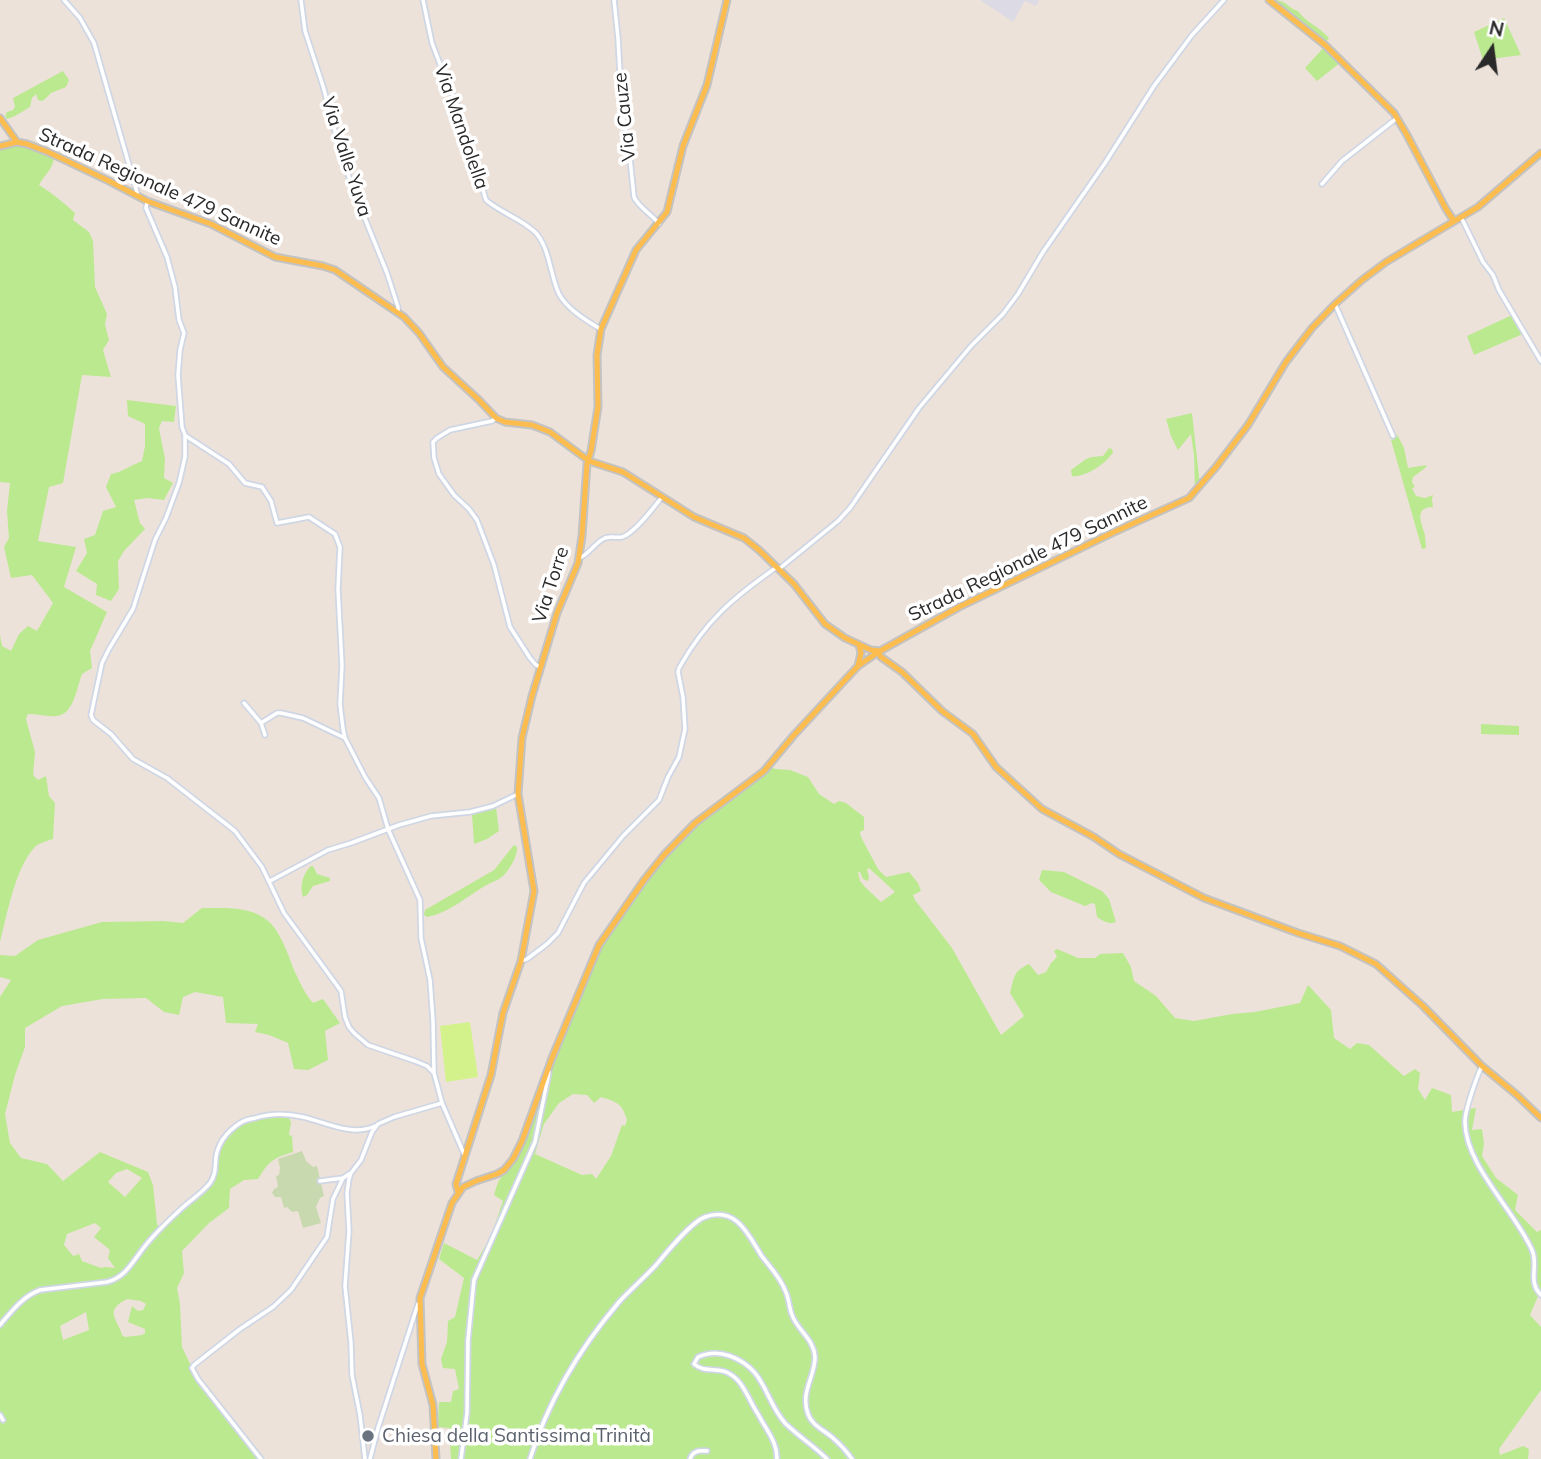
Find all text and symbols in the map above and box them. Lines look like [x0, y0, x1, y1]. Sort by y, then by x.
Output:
north arrow [1457, 14, 1527, 84]
text: N [1487, 15, 1506, 42]
street label: Via Mandolella [429, 62, 493, 192]
street label: Via Cauze [609, 71, 641, 163]
street label: Via Valle Yuva [316, 94, 376, 220]
street label: Strada Regionale 479 Sannite [35, 123, 285, 251]
street label: Strada Regionale 479 Sannite [905, 491, 1151, 627]
street label: Via Torre [528, 544, 574, 626]
place label: Chiesa della Santissima Trinità [382, 1425, 651, 1447]
marker: Chiesa della Santissima Trinità [360, 1428, 376, 1444]

